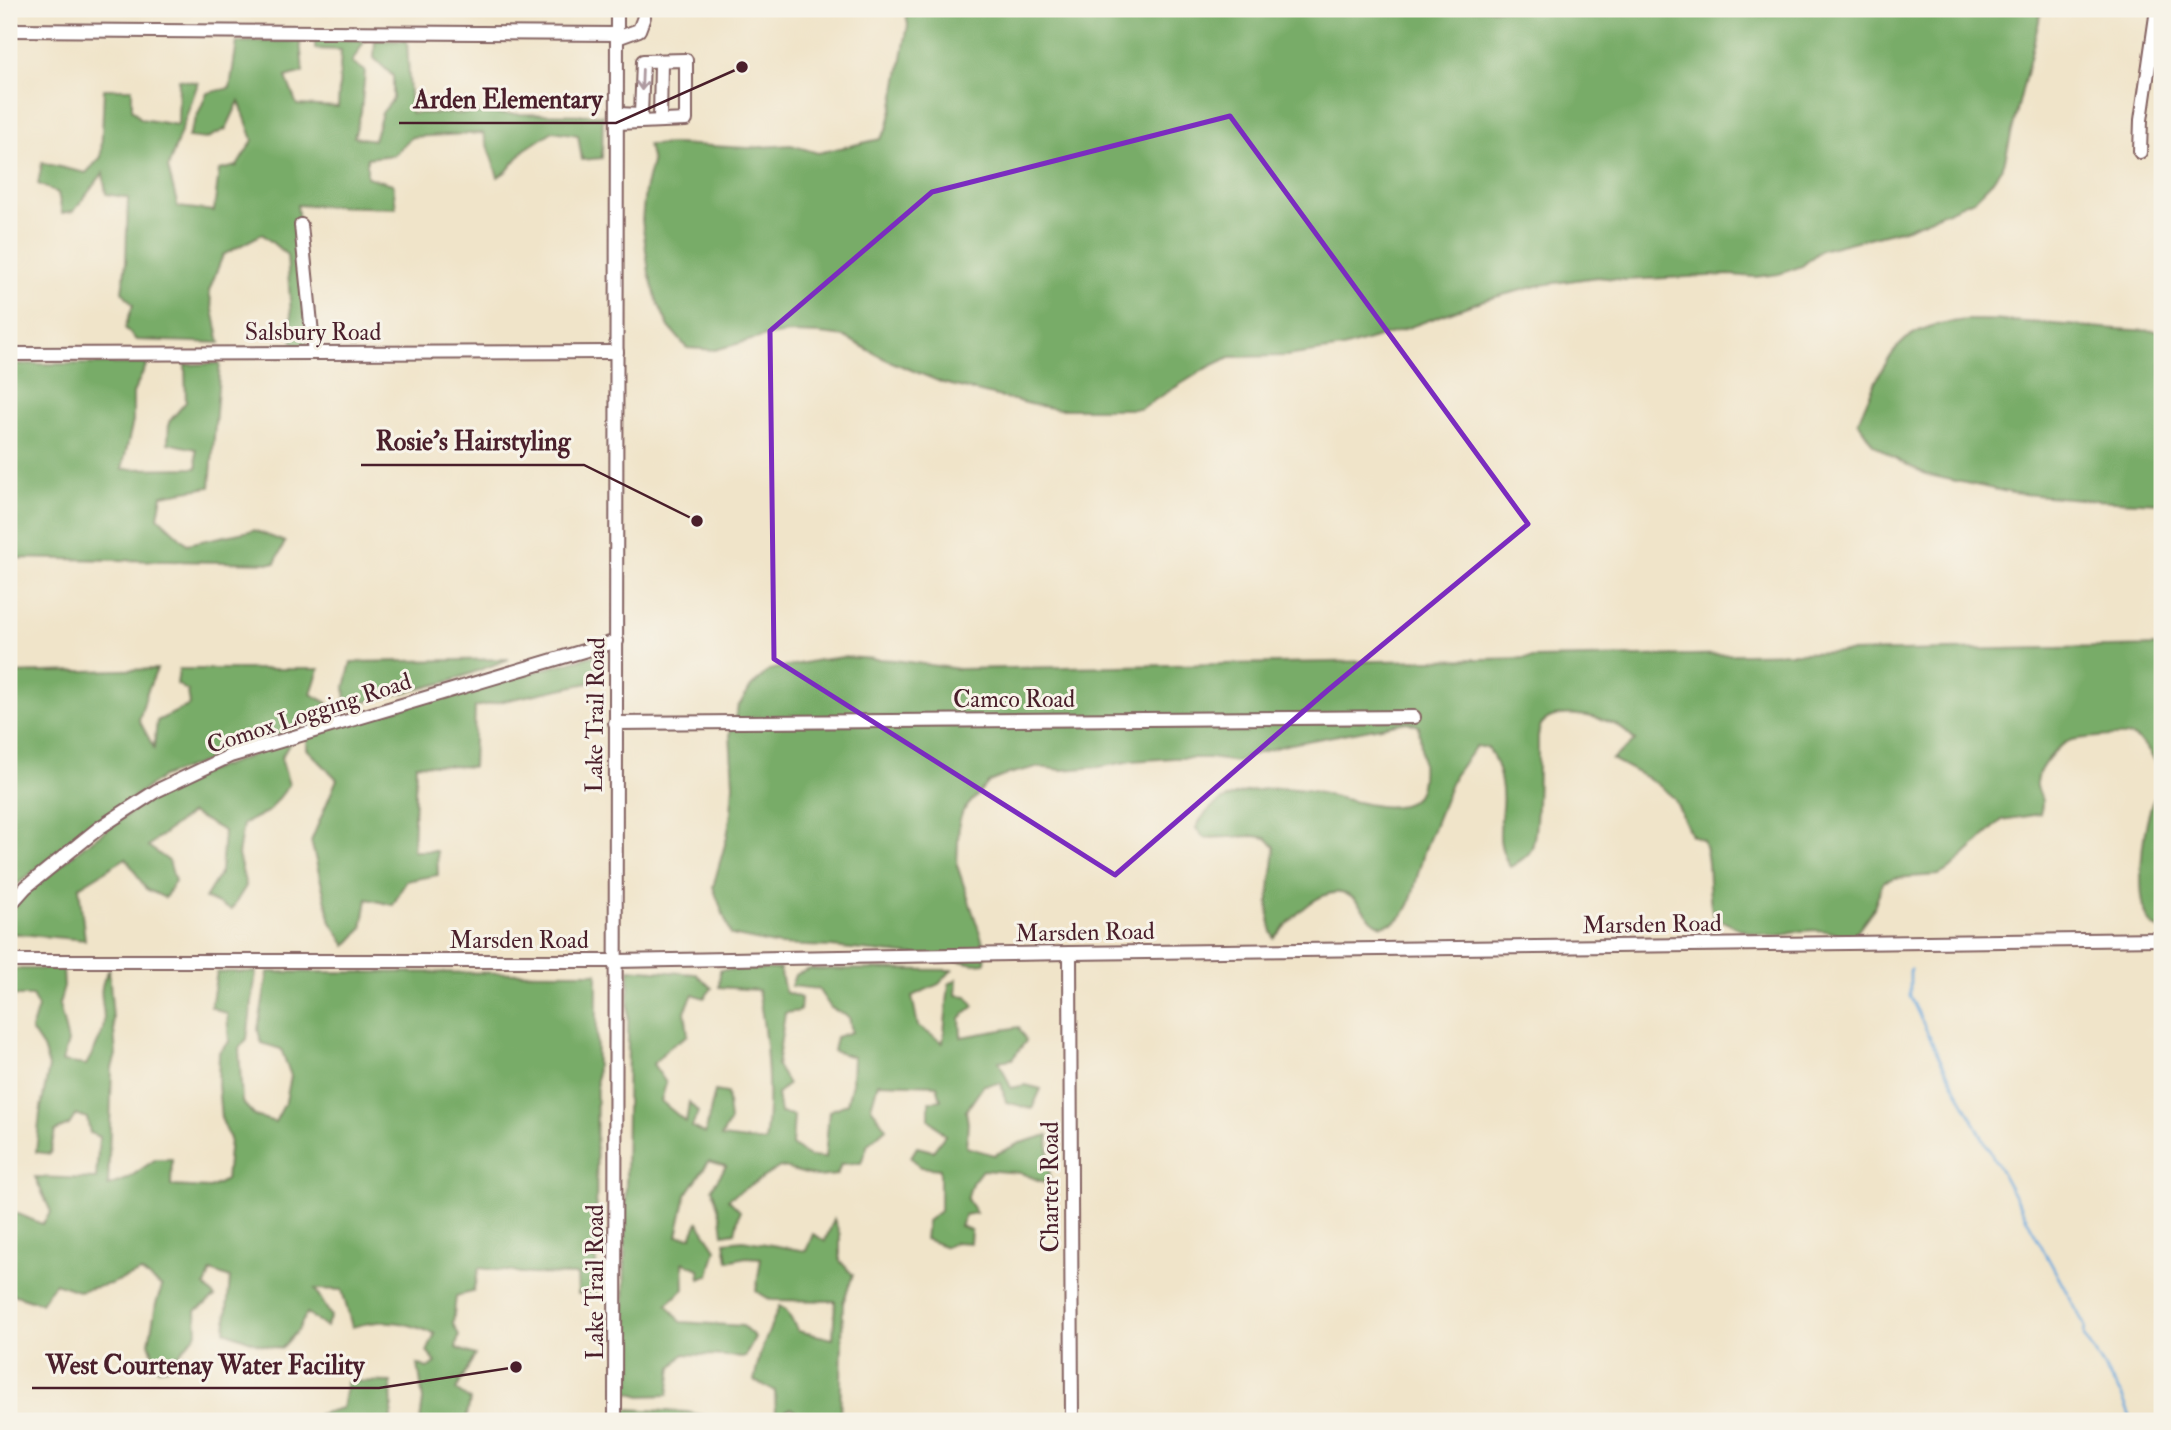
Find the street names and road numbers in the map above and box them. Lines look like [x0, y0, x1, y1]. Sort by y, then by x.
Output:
street label: Salsbury Road [245, 317, 381, 348]
street label: Lake Trail Road [579, 637, 612, 793]
street label: Comox Logging Road [203, 666, 415, 761]
street label: Camco Road [953, 684, 1075, 715]
street label: Marsden Road [1582, 908, 1722, 941]
street label: Marsden Road [1015, 916, 1155, 949]
street label: Marsden Road [449, 925, 589, 956]
street label: Charter Road [1035, 1121, 1066, 1252]
street label: Lake Trail Road [580, 1204, 611, 1360]

